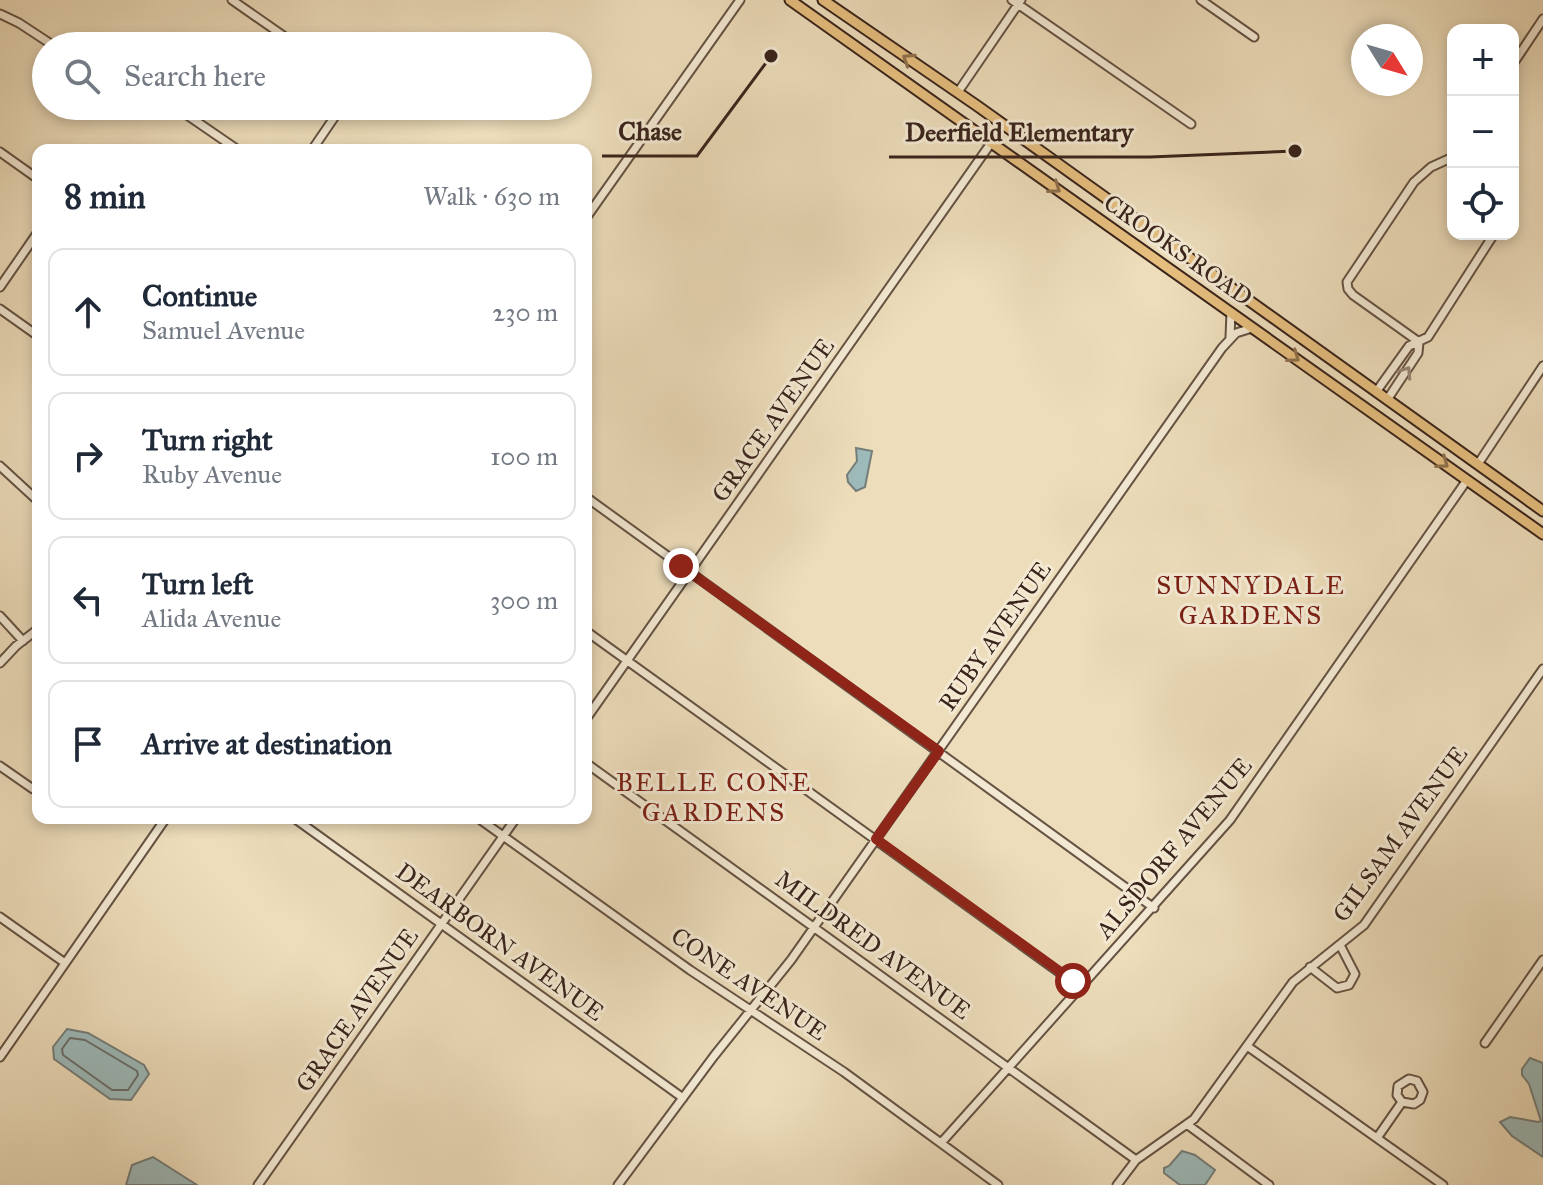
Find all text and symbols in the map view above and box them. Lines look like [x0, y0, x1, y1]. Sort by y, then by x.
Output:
north arrow [1351, 24, 1423, 96]
map controls [1447, 24, 1519, 240]
button: + [1447, 24, 1519, 96]
search box [32, 32, 592, 120]
one-way arrow [903, 53, 917, 68]
icon: search [60, 54, 104, 98]
text: Search here [124, 58, 266, 94]
button: − [1447, 96, 1519, 168]
callout: Chase [602, 106, 697, 156]
callout: Deerfield Elementary [889, 107, 1150, 157]
text: Chase [618, 115, 682, 147]
text: Deerfield Elementary [905, 116, 1135, 148]
button: locate [1447, 168, 1519, 240]
text: 8 min [64, 176, 146, 217]
one-way arrow [1046, 178, 1060, 193]
text: Walk · 630 m [423, 180, 560, 212]
street label: CROOKS ROAD [1098, 188, 1258, 312]
text: Continue [142, 278, 257, 314]
icon: ahead [66, 290, 110, 334]
text: 230 m [492, 296, 558, 328]
text: Samuel Avenue [142, 314, 305, 346]
street label: GRACE AVENUE [705, 332, 841, 508]
one-way arrow [1286, 347, 1300, 362]
one-way arrow [1396, 366, 1411, 381]
text: Turn right [142, 422, 273, 458]
icon: right [66, 434, 110, 478]
text: 100 m [490, 440, 558, 472]
one-way arrow [1434, 453, 1449, 468]
text: Ruby Avenue [142, 458, 282, 490]
route end [663, 548, 699, 584]
street label: RUBY AVENUE [932, 555, 1058, 717]
text: Turn left [142, 566, 253, 602]
district label: SUNNYDALE GARDENS [1156, 569, 1346, 631]
icon: left [66, 578, 110, 622]
text: 300 m [490, 584, 558, 616]
text: Alida Avenue [142, 602, 281, 634]
icon: arrive [66, 722, 110, 766]
text: Arrive at destination [142, 726, 392, 762]
street label: GILSAM AVENUE [1326, 740, 1474, 928]
street label: ALSDORF AVENUE [1089, 751, 1258, 945]
district label: BELLE CONE GARDENS [616, 766, 812, 828]
street label: DEARBORN AVENUE [390, 856, 610, 1028]
street label: MILDRED AVENUE [769, 864, 977, 1026]
street label: CONE AVENUE [665, 921, 833, 1047]
street label: GRACE AVENUE [289, 922, 425, 1098]
route start [1055, 963, 1091, 999]

